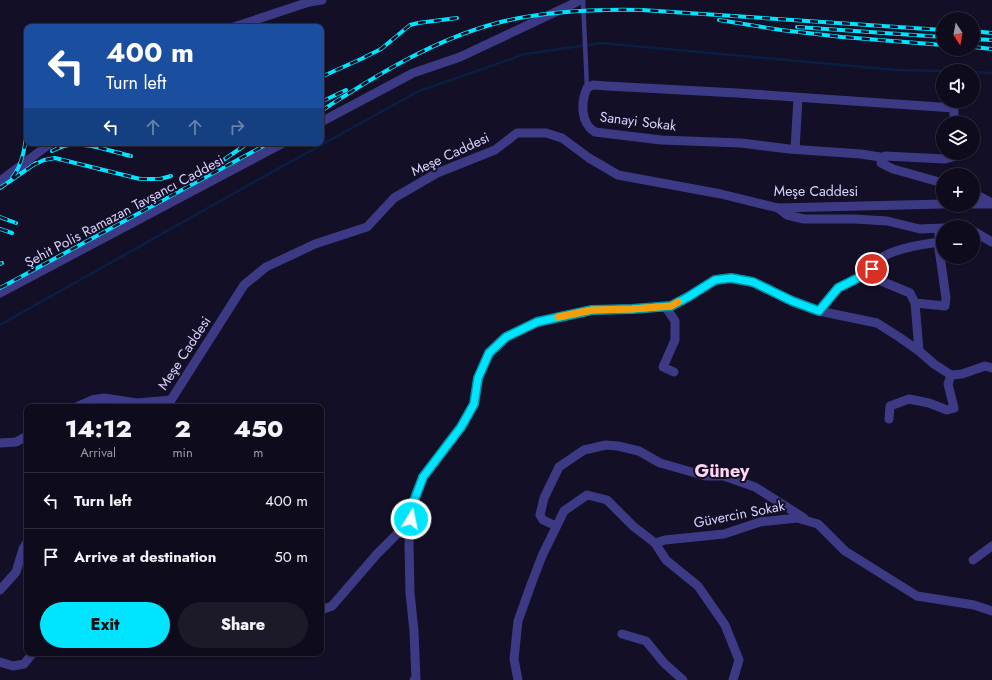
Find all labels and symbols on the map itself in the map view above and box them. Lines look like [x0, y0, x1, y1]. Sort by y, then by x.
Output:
north arrow [936, 12, 980, 56]
street label: Sanayi Sokak [599, 106, 678, 136]
street label: Meşe Caddesi [408, 127, 492, 181]
street label: Şehit Polis Ramazan Tavşancı Caddesi [21, 150, 227, 272]
street label: Meşe Caddesi [774, 181, 858, 201]
pin [855, 252, 889, 286]
street label: Meşe Caddesi [153, 312, 215, 394]
district label: Güney [695, 458, 750, 484]
street label: Güvercin Sokak [692, 495, 787, 533]
position arrow [390, 498, 432, 540]

